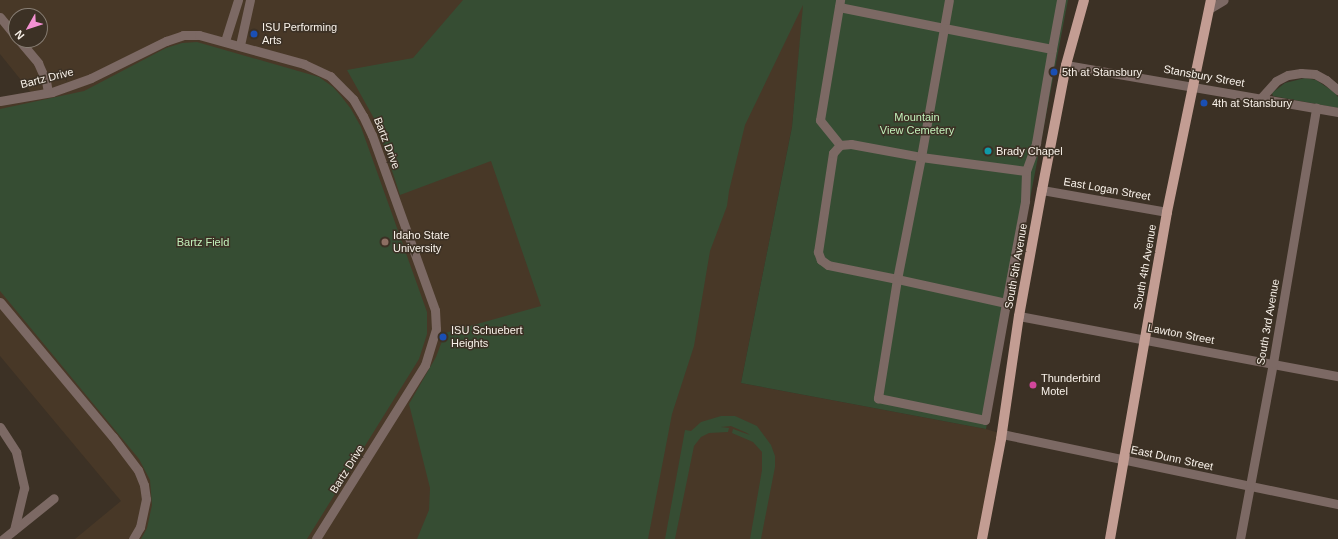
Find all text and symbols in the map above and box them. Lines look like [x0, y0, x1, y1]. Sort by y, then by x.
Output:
north arrow [8, 8, 48, 48]
place label: ISU Performing Arts [262, 21, 337, 47]
text: N [12, 28, 27, 42]
marker: ISU Performing Arts [249, 29, 259, 39]
street label: Stansbury Street [1163, 62, 1245, 90]
street label: Bartz Drive [19, 65, 75, 91]
place label: 5th at Stansbury [1062, 65, 1142, 79]
marker: 5th at Stansbury [1049, 67, 1059, 77]
place label: 4th at Stansbury [1212, 96, 1292, 110]
marker: 4th at Stansbury [1199, 98, 1209, 108]
park label: Mountain View Cemetery [880, 111, 954, 137]
street label: Bartz Drive [371, 115, 403, 171]
place label: Brady Chapel [996, 144, 1063, 158]
marker: Brady Chapel [983, 146, 993, 156]
street label: East Logan Street [1062, 175, 1152, 203]
street label: South 5th Avenue [1002, 222, 1030, 310]
street label: South 4th Avenue [1131, 223, 1159, 311]
place label: Idaho State University [393, 229, 449, 255]
park label: Bartz Field [177, 235, 229, 249]
marker: Idaho State University [380, 237, 390, 247]
street label: South 3rd Avenue [1254, 278, 1282, 366]
street label: Lawton Street [1146, 321, 1216, 347]
place label: ISU Schuebert Heights [451, 324, 523, 350]
marker: ISU Schuebert Heights [438, 332, 448, 342]
place label: Thunderbird Motel [1041, 372, 1100, 398]
marker: Thunderbird Motel [1028, 380, 1038, 390]
street label: Bartz Drive [327, 442, 367, 496]
street label: East Dunn Street [1130, 443, 1214, 473]

